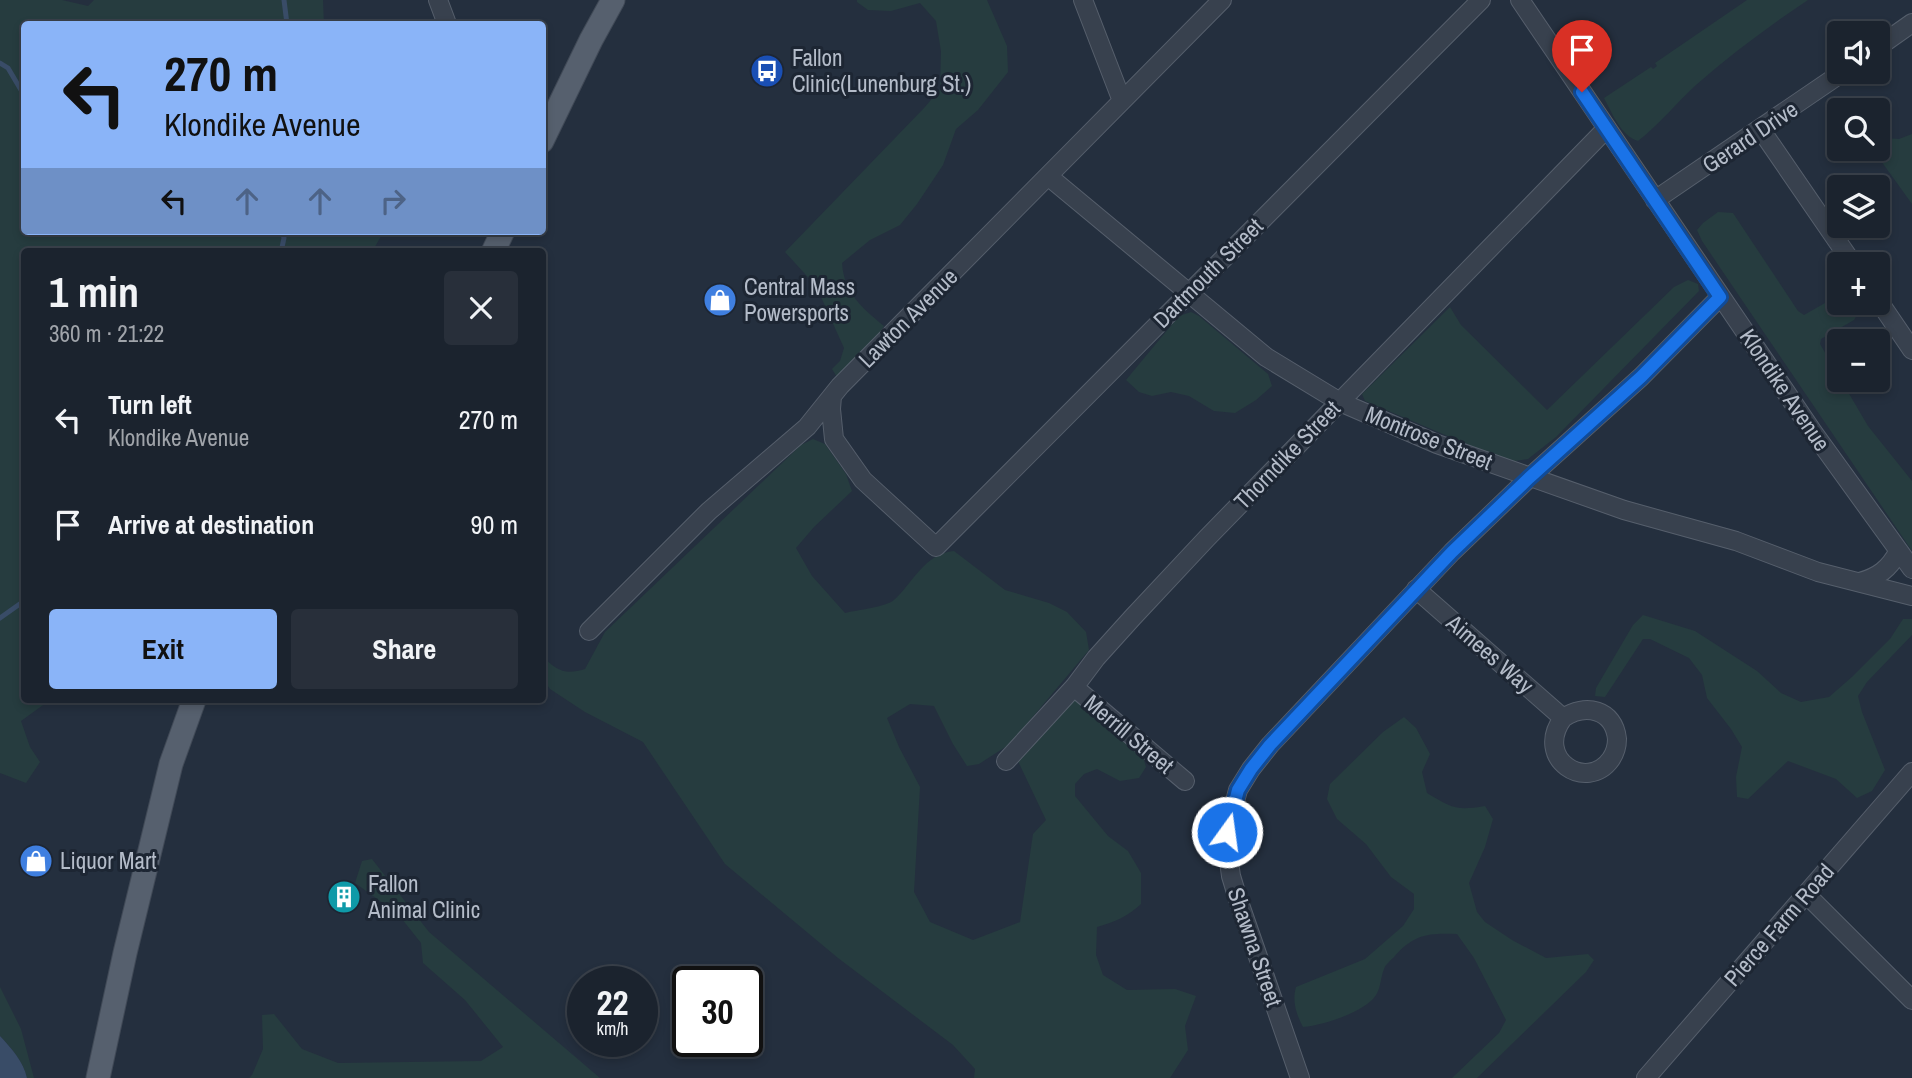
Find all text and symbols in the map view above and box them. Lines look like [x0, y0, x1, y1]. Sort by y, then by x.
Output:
pin [1552, 20, 1612, 92]
map controls [1827, 21, 1890, 392]
button: sound [1827, 21, 1890, 84]
icon: arrive [1563, 31, 1601, 69]
text: 270 m [164, 40, 278, 106]
place label: Fallon Clinic(Lunenburg St.) [792, 42, 971, 99]
icon: left [49, 49, 140, 140]
bus stop icon: Fallon Clinic(Lunenburg St.) [748, 52, 786, 90]
street label: Gerard Drive [1696, 93, 1804, 180]
button: search [1827, 98, 1890, 161]
text: Klondike Avenue [164, 103, 361, 146]
button: layers [1827, 175, 1890, 238]
icon: left [155, 182, 193, 220]
icon: ahead [228, 182, 266, 220]
icon: ahead [301, 182, 339, 220]
icon: right [374, 182, 412, 220]
street label: Dartmouth Street [1146, 211, 1269, 334]
button: + [1827, 252, 1890, 315]
street label: Lawton Avenue [851, 261, 964, 374]
text: 1 min [49, 264, 139, 320]
button: close [444, 271, 518, 345]
place label: Central Mass Powersports [744, 271, 855, 328]
shop icon: Central Mass Powersports [701, 281, 739, 319]
text: 360 m · 21:22 [49, 318, 164, 349]
street label: Klondike Avenue [1733, 323, 1838, 457]
button: − [1827, 329, 1890, 392]
text: Turn left [108, 387, 192, 422]
street label: Thorndike Street [1227, 393, 1347, 516]
street label: Montrose Street [1361, 398, 1497, 477]
icon: left [49, 401, 87, 439]
text: 270 m [459, 402, 518, 437]
text: Klondike Avenue [108, 422, 249, 453]
icon: arrive [49, 506, 87, 544]
text: Arrive at destination [108, 507, 314, 542]
text: 90 m [471, 507, 518, 542]
street label: Aimees Way [1439, 606, 1541, 701]
button: Exit [49, 609, 277, 689]
button: Share [291, 609, 518, 689]
street label: Merrill Street [1078, 687, 1181, 780]
position arrow [1190, 795, 1264, 869]
shop icon: Liquor Mart [17, 842, 55, 880]
place label: Liquor Mart [60, 845, 156, 876]
street label: Pierce Farm Road [1717, 857, 1841, 993]
place label: Fallon Animal Clinic [367, 868, 480, 925]
building icon: Fallon Animal Clinic [325, 878, 363, 916]
street label: Shawna Street [1221, 883, 1290, 1010]
speed limit sign: 30 [672, 966, 763, 1057]
text: 22 [597, 979, 628, 1026]
text: km/h [597, 1016, 629, 1041]

